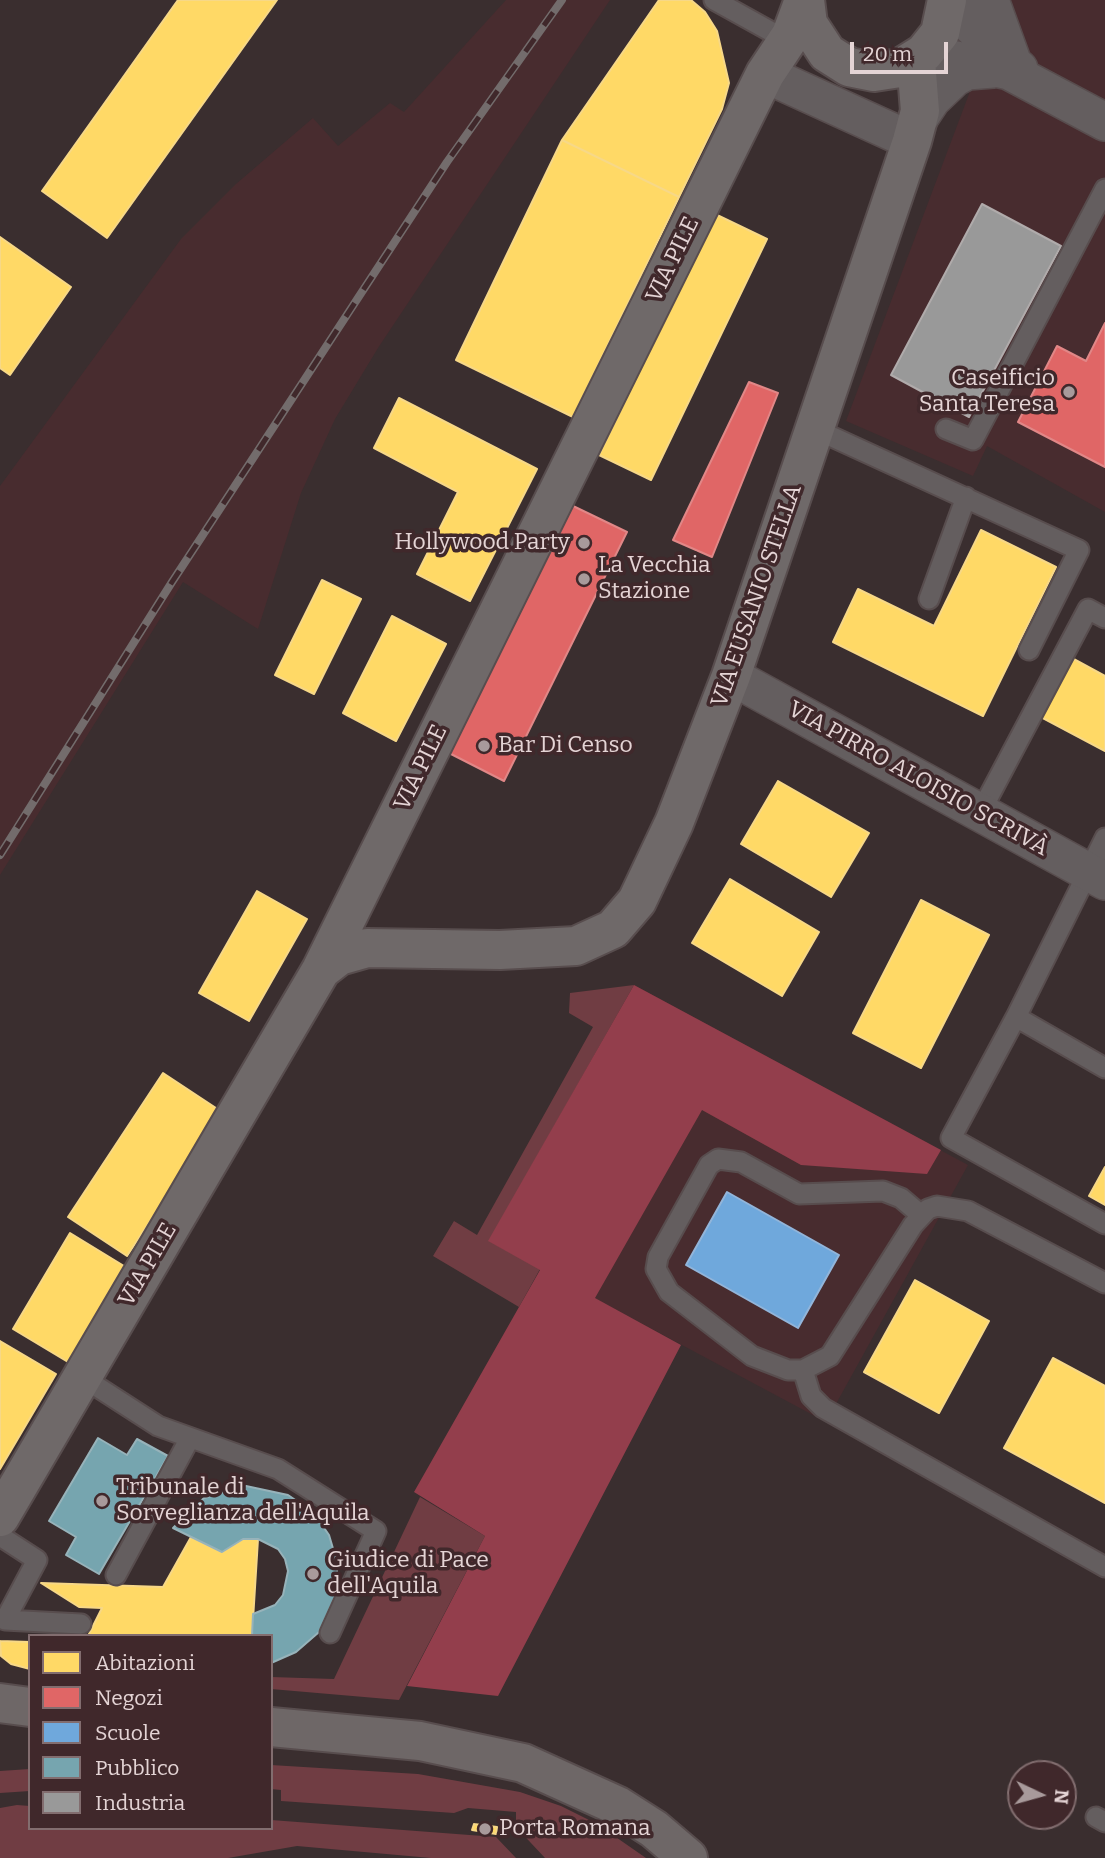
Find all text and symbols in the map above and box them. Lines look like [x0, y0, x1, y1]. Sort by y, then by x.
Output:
scale bar [853, 28, 951, 72]
text: 20 m [863, 41, 912, 67]
street label: VIA PILE [640, 213, 706, 307]
place label: Caseificio Santa Teresa [919, 365, 1055, 419]
marker: Caseificio Santa Teresa [1061, 384, 1077, 400]
street label: VIA EUSANIO STELLA [706, 481, 808, 711]
place label: Hollywood Party [395, 529, 570, 557]
marker: Hollywood Party [576, 535, 592, 551]
place label: La Vecchia Stazione [598, 552, 711, 606]
marker: La Vecchia Stazione [576, 571, 592, 587]
street label: VIA PIRRO ALOISIO SCRIVÀ [783, 696, 1053, 862]
street label: VIA PILE [388, 721, 454, 815]
place label: Bar Di Censo [498, 732, 633, 760]
marker: Bar Di Censo [476, 738, 492, 754]
street label: VIA PILE [113, 1218, 183, 1312]
place label: Tribunale di Sorveglianza dell'Aquila [116, 1474, 370, 1528]
marker: Tribunale di Sorveglianza dell'Aquila [94, 1493, 110, 1509]
place label: Giudice di Pace dell'Aquila [327, 1547, 489, 1601]
marker: Giudice di Pace dell'Aquila [305, 1566, 321, 1582]
legend [28, 1634, 273, 1830]
text: Abitazioni [95, 1650, 195, 1676]
text: Negozi [95, 1685, 163, 1711]
text: Scuole [95, 1720, 160, 1746]
text: Pubblico [95, 1755, 179, 1781]
north arrow [1007, 1760, 1077, 1830]
text: N [1049, 1788, 1074, 1805]
text: Industria [95, 1790, 185, 1816]
place label: Porta Romana [499, 1815, 651, 1843]
marker: Porta Romana [477, 1821, 493, 1837]

